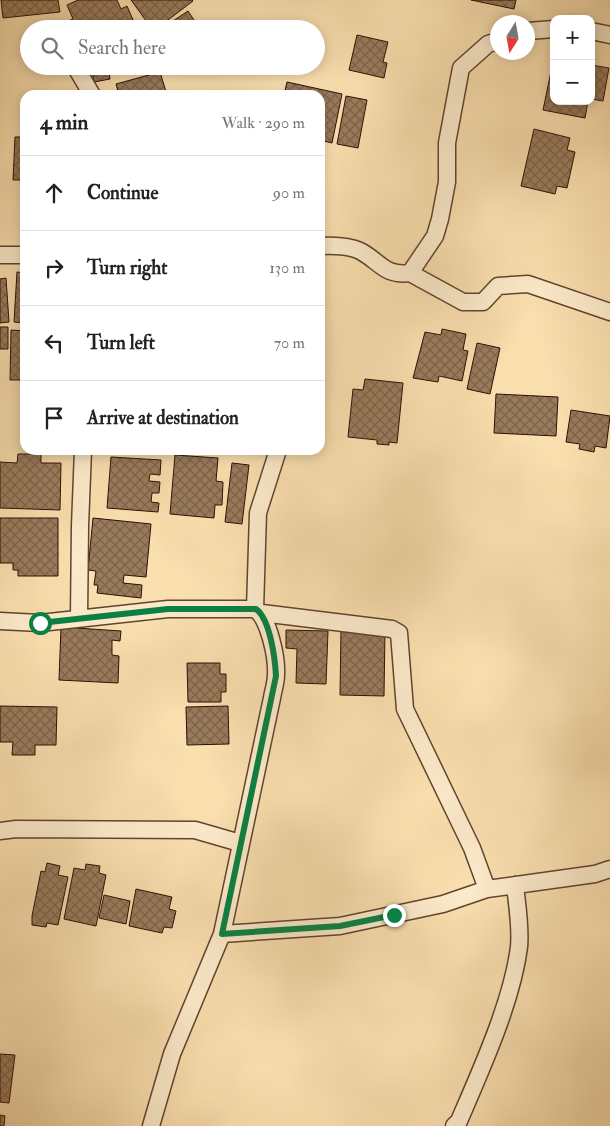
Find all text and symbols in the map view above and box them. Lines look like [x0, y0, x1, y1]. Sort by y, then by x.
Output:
north arrow [490, 15, 535, 60]
map controls [550, 15, 595, 105]
button: + [550, 15, 595, 60]
search box [20, 20, 325, 75]
icon: search [38, 34, 66, 62]
text: Search here [78, 36, 166, 60]
button: − [550, 60, 595, 105]
text: 4 min [40, 109, 88, 136]
text: Walk · 290 m [222, 113, 305, 133]
icon: ahead [40, 179, 68, 207]
text: Continue [87, 181, 158, 205]
text: 90 m [273, 183, 305, 203]
icon: right [40, 254, 68, 282]
text: Turn right [87, 256, 167, 280]
text: 130 m [269, 258, 305, 278]
icon: left [40, 329, 68, 357]
text: Turn left [87, 331, 155, 355]
text: 70 m [274, 333, 305, 353]
icon: arrive [40, 404, 68, 432]
text: Arrive at destination [87, 406, 239, 430]
route start [29, 612, 52, 635]
route end [383, 904, 406, 927]

